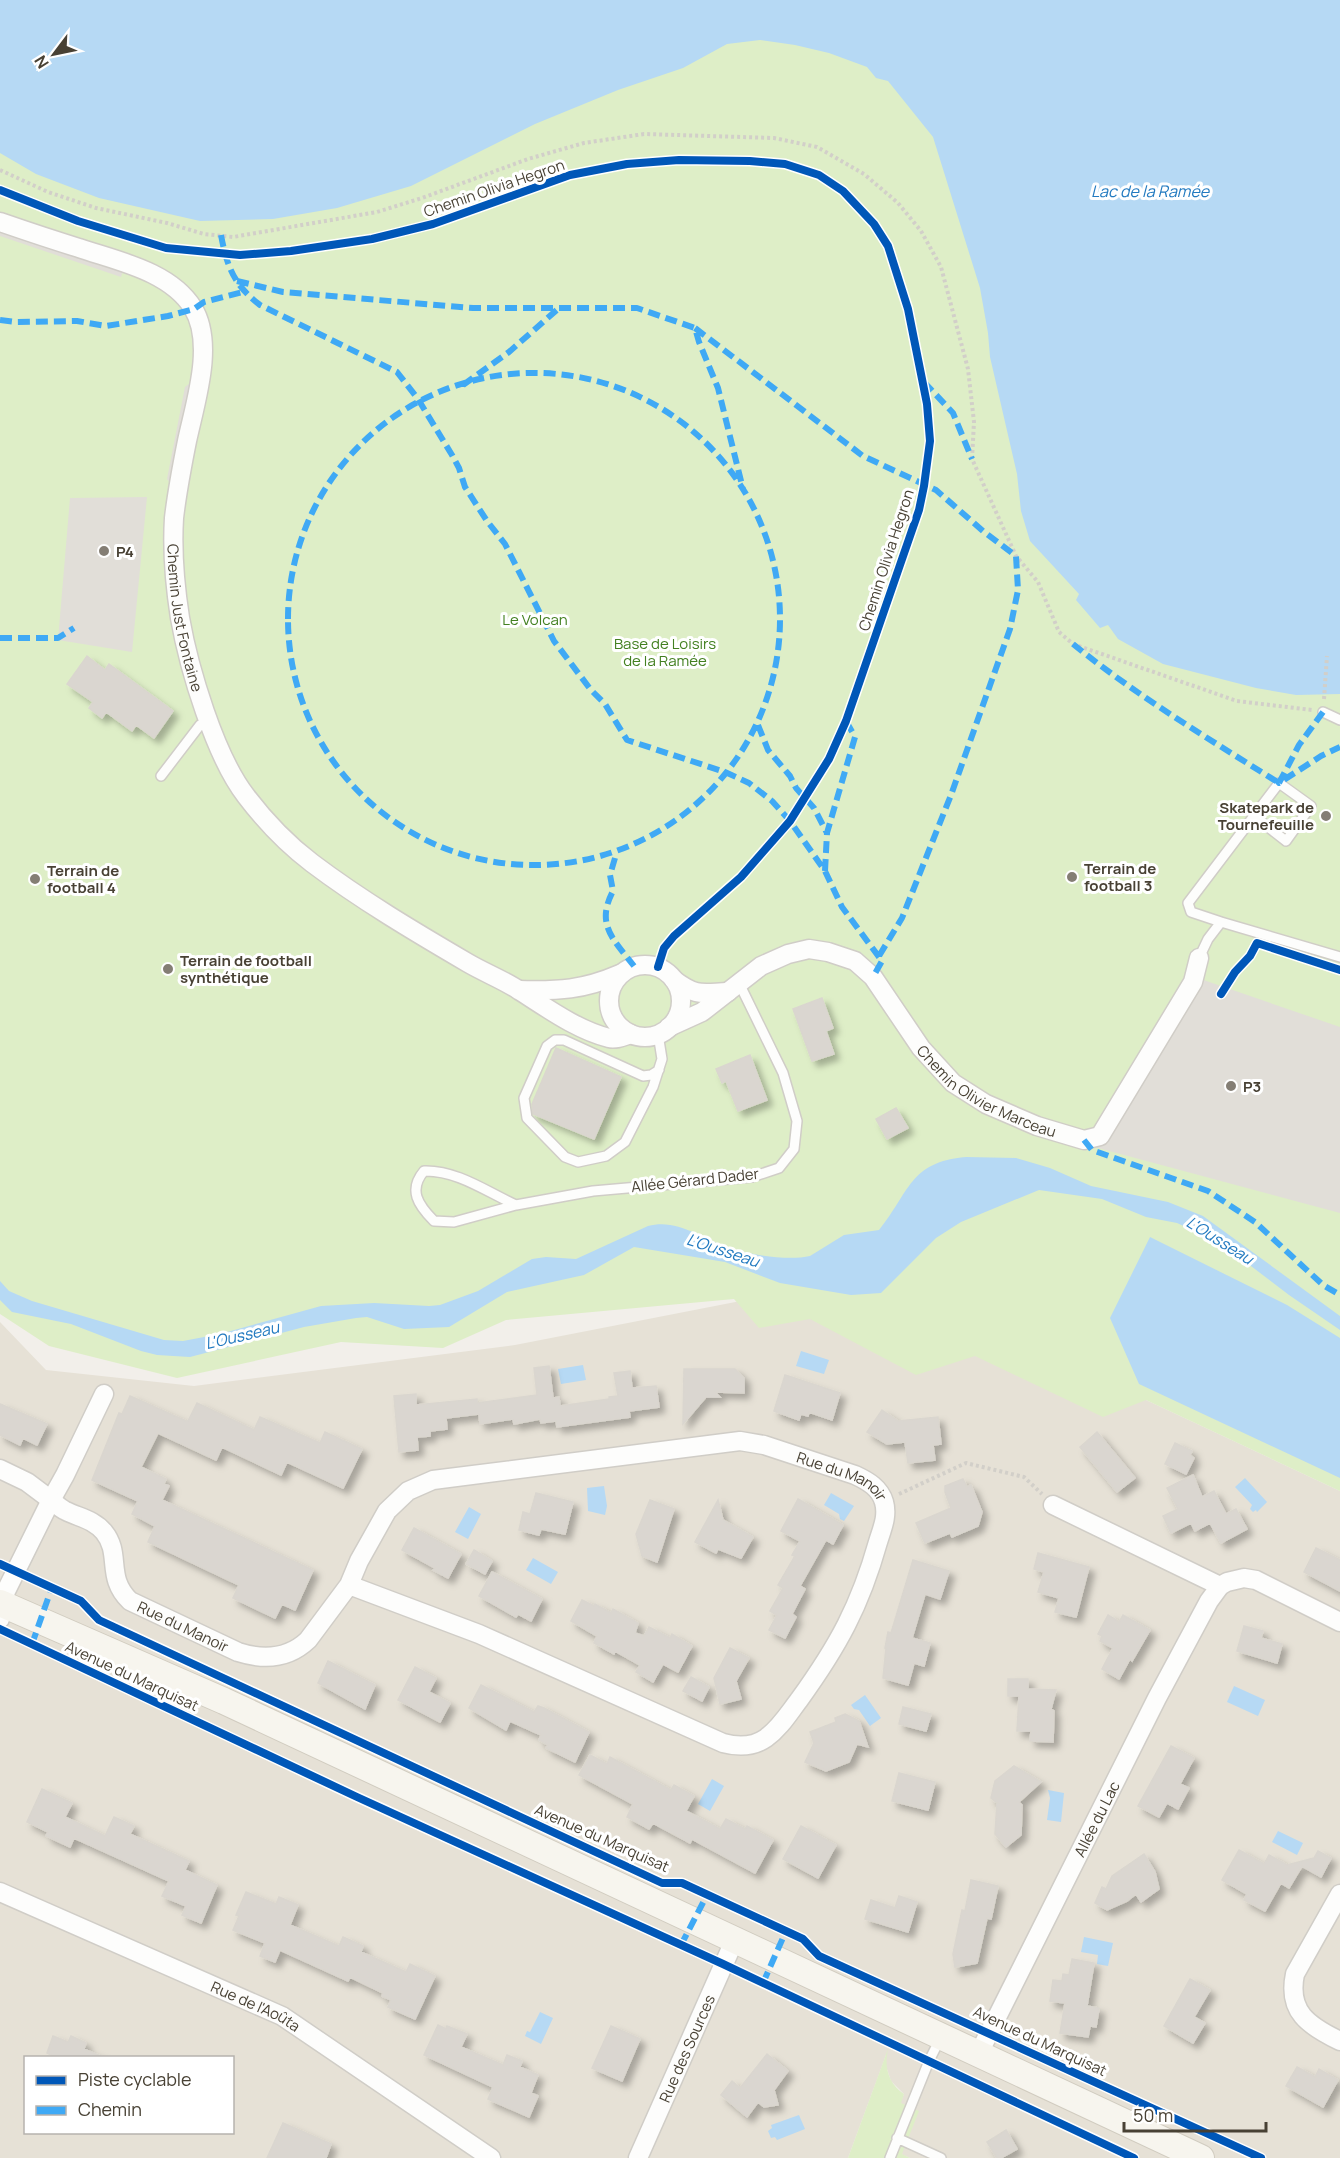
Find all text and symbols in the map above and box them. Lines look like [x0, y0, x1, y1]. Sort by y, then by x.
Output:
north arrow [24, 24, 84, 84]
text: N [29, 51, 54, 73]
street label: Chemin Olivia Hegron [421, 154, 567, 222]
water label: Lac de la Ramée [1091, 180, 1211, 202]
street label: Chemin Olivia Hegron [853, 486, 919, 633]
place label: P4 [116, 541, 134, 562]
marker: P4 [97, 544, 111, 558]
street label: Chemin Just Fontaine [163, 544, 208, 694]
park label: Le Volcan [502, 609, 568, 630]
park label: Base de Loisirs de la Ramée [614, 633, 716, 671]
place label: Skatepark de Tournefeuille [1218, 797, 1314, 835]
marker: Skatepark de Tournefeuille [1319, 809, 1333, 823]
place label: Terrain de football 3 [1084, 858, 1156, 896]
place label: Terrain de football 4 [47, 860, 119, 898]
marker: Terrain de football 3 [1065, 870, 1079, 884]
marker: Terrain de football 4 [28, 872, 42, 886]
place label: Terrain de football synthétique [180, 950, 312, 988]
marker: Terrain de football synthétique [161, 962, 175, 976]
street label: Chemin Olivier Marceau [913, 1040, 1059, 1142]
place label: P3 [1243, 1076, 1261, 1097]
marker: P3 [1224, 1079, 1238, 1093]
street label: Allée Gérard Dader [630, 1163, 761, 1197]
water label: L'Ousseau [1182, 1211, 1259, 1270]
water label: L'Ousseau [684, 1228, 764, 1273]
water label: L'Ousseau [203, 1315, 283, 1354]
street label: Rue du Manoir [794, 1446, 893, 1504]
street label: Rue du Manoir [134, 1596, 233, 1657]
street label: Avenue du Marquisat [62, 1636, 202, 1716]
street label: Allée du Lac [1069, 1777, 1124, 1860]
street label: Avenue du Marquisat [531, 1799, 673, 1877]
street label: Rue de l'Aoûta [208, 1976, 305, 2036]
street label: Rue des Sources [654, 1991, 720, 2105]
street label: Avenue du Marquisat [970, 2001, 1110, 2081]
legend [24, 2056, 234, 2134]
text: Piste cyclable [78, 2067, 192, 2091]
scale bar [1124, 2095, 1266, 2133]
text: Chemin [78, 2097, 142, 2121]
text: 50 m [1133, 2103, 1173, 2127]

